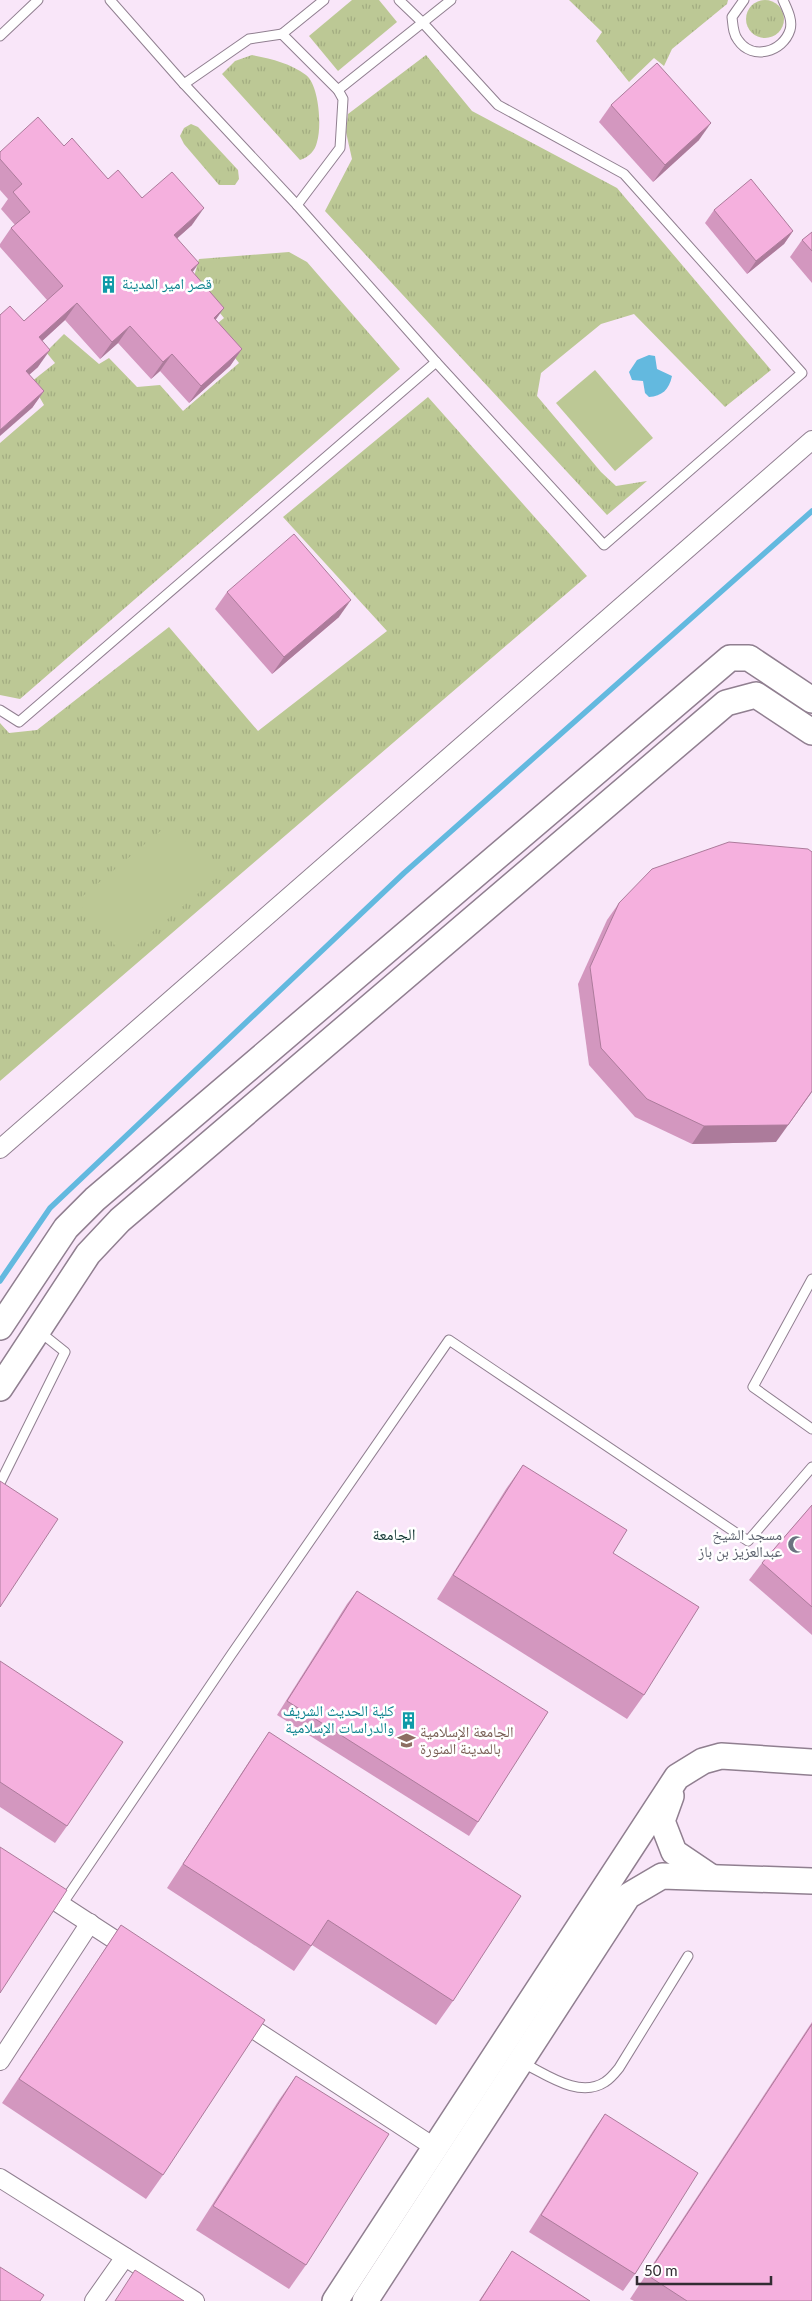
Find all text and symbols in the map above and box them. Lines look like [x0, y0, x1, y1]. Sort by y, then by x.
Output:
building icon: قصر امير المدينة [98, 274, 118, 294]
place label: قصر امير المدينة [122, 274, 212, 293]
district label: الجامعة [372, 1524, 416, 1543]
place label: مسجد الشيخ عبدالعزيز بن باز [697, 1525, 782, 1562]
mosque icon: مسجد الشيخ عبدالعزيز بن باز [786, 1534, 806, 1554]
place label: كلية الحديث الشريف والدراسات الإسلامية [283, 1701, 394, 1737]
building icon: كلية الحديث الشريف والدراسات الإسلامية [398, 1710, 418, 1730]
place label: الجامعة الإسلامية بالمدينة المنورة [420, 1722, 514, 1758]
school or university icon: الجامعة الإسلامية بالمدينة المنورة [396, 1731, 416, 1751]
scale bar [637, 2254, 771, 2286]
text: 50 m [644, 2261, 678, 2279]

